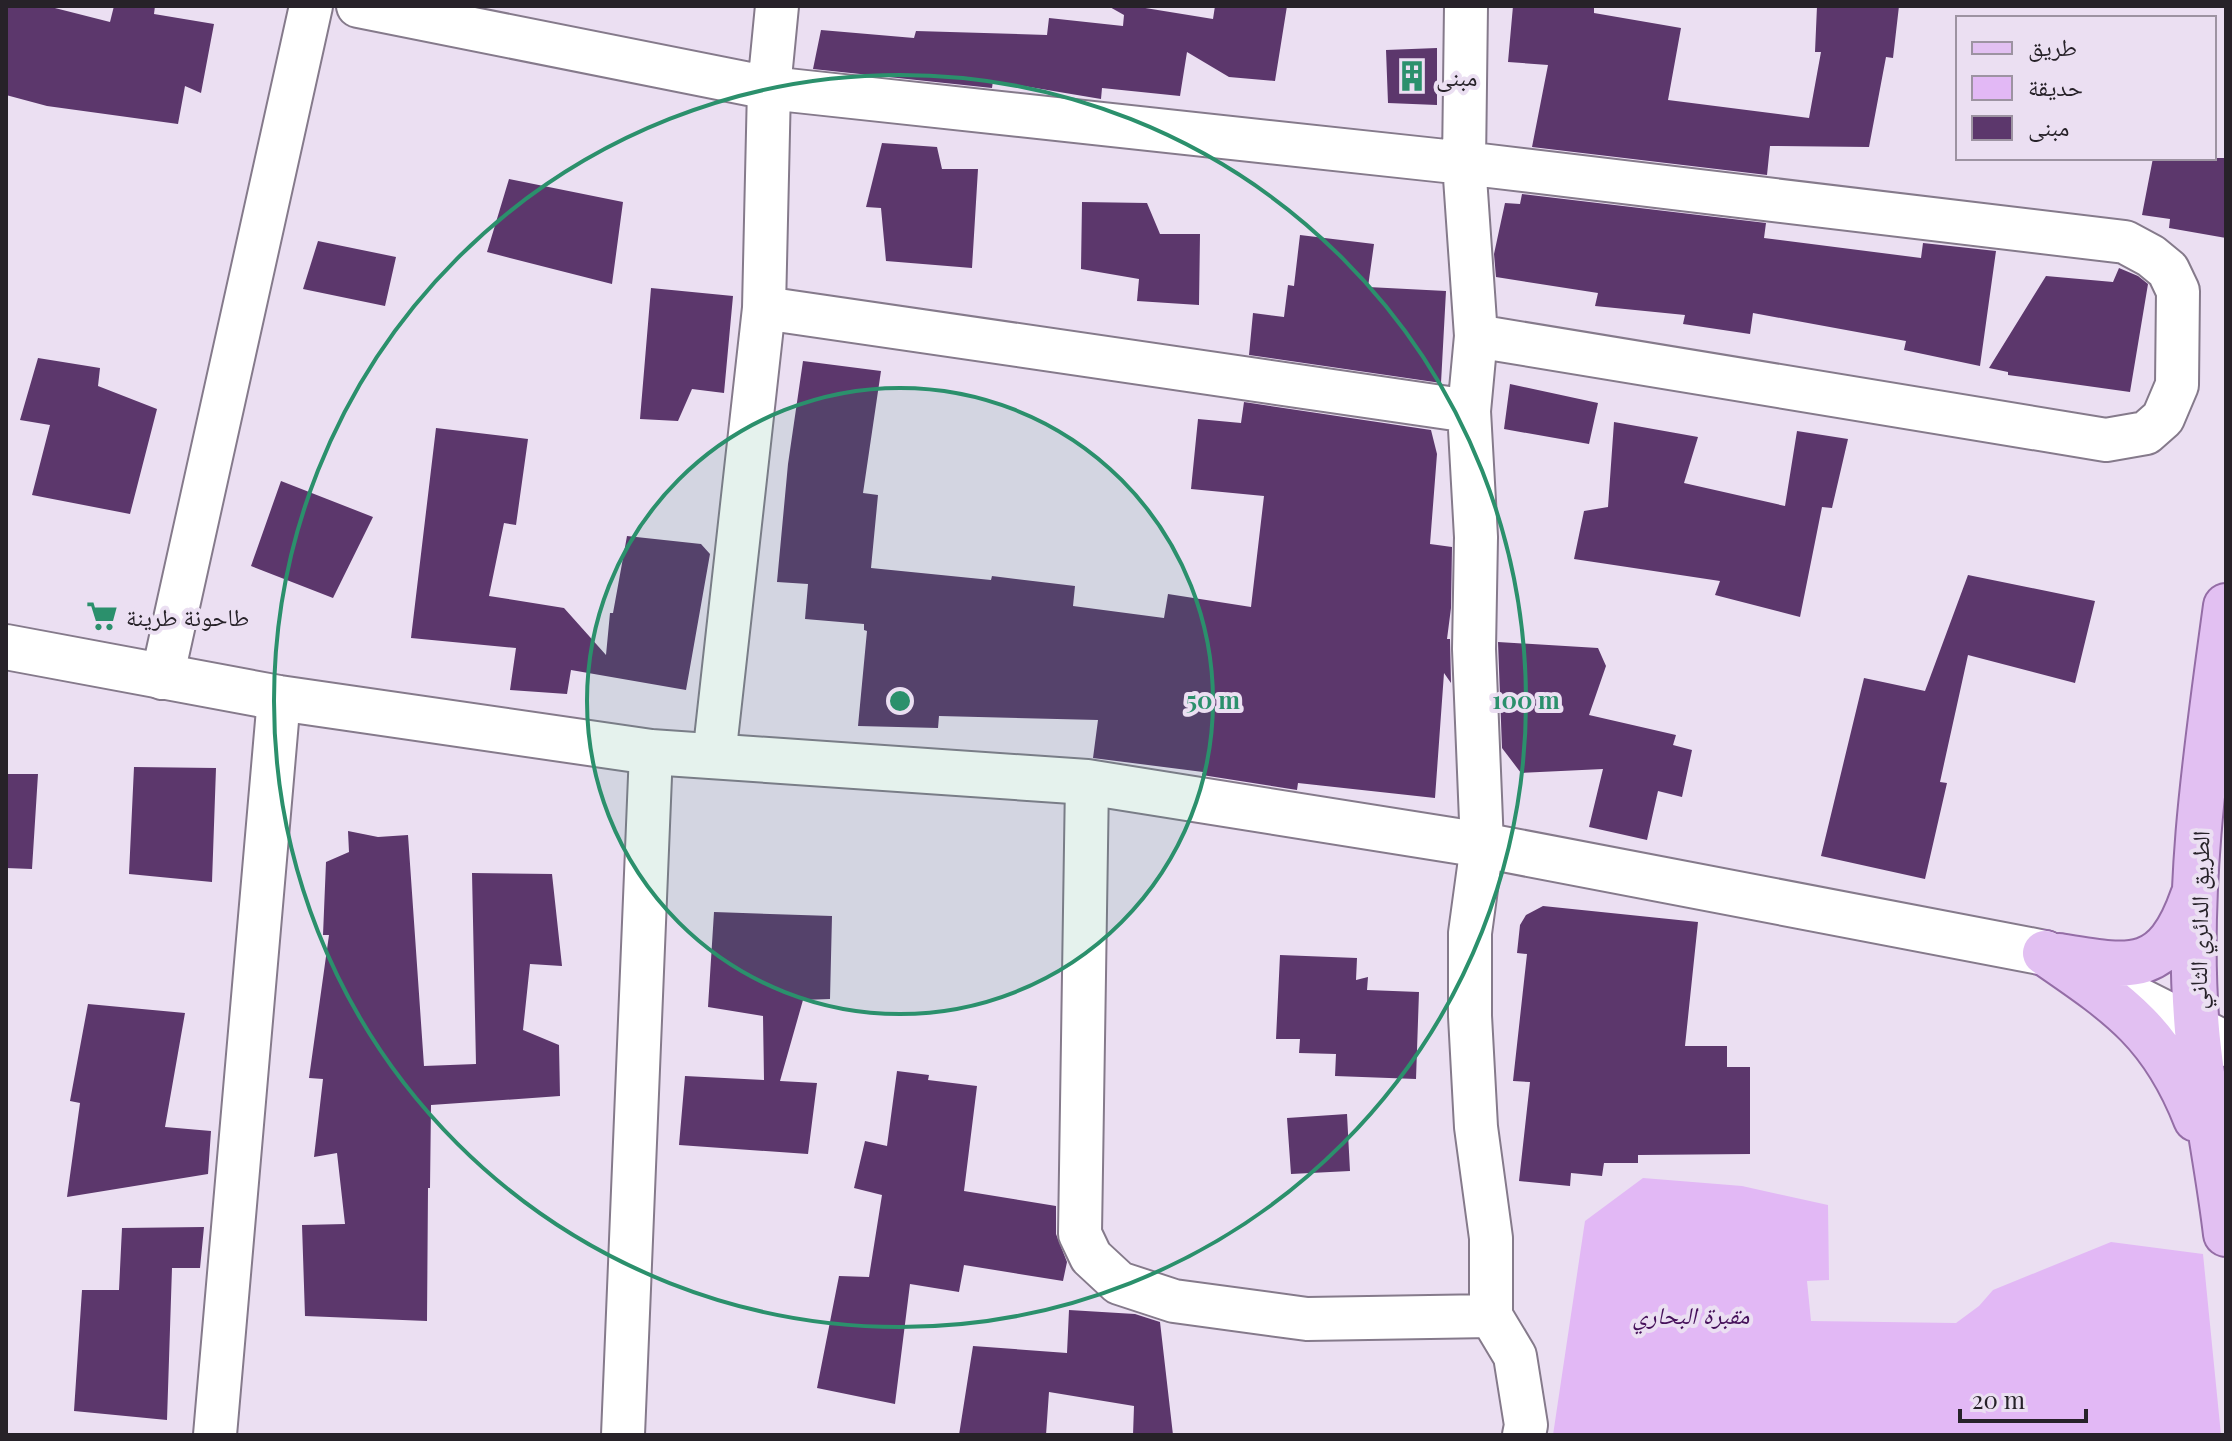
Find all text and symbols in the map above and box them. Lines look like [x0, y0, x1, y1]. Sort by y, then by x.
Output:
legend [1956, 16, 2216, 160]
text: طريق [2028, 30, 2077, 62]
building icon: مبنى [1395, 59, 1429, 93]
place label: مبنى [1436, 60, 1477, 92]
text: حديقة [2028, 70, 2083, 102]
text: مبنى [2028, 110, 2069, 142]
supermarket icon: طاحونة طرينة [85, 599, 119, 633]
place label: طاحونة طرينة [126, 600, 249, 632]
text: 50 m [1186, 683, 1240, 715]
text: 100 m [1492, 683, 1560, 715]
centre of rings [886, 687, 914, 715]
street label: الطريق الدائري الثاني [2180, 830, 2221, 1010]
park label: مقبرة البحاري [1633, 1298, 1749, 1335]
scale bar [1960, 1373, 2086, 1423]
text: 20 m [1972, 1383, 2025, 1415]

